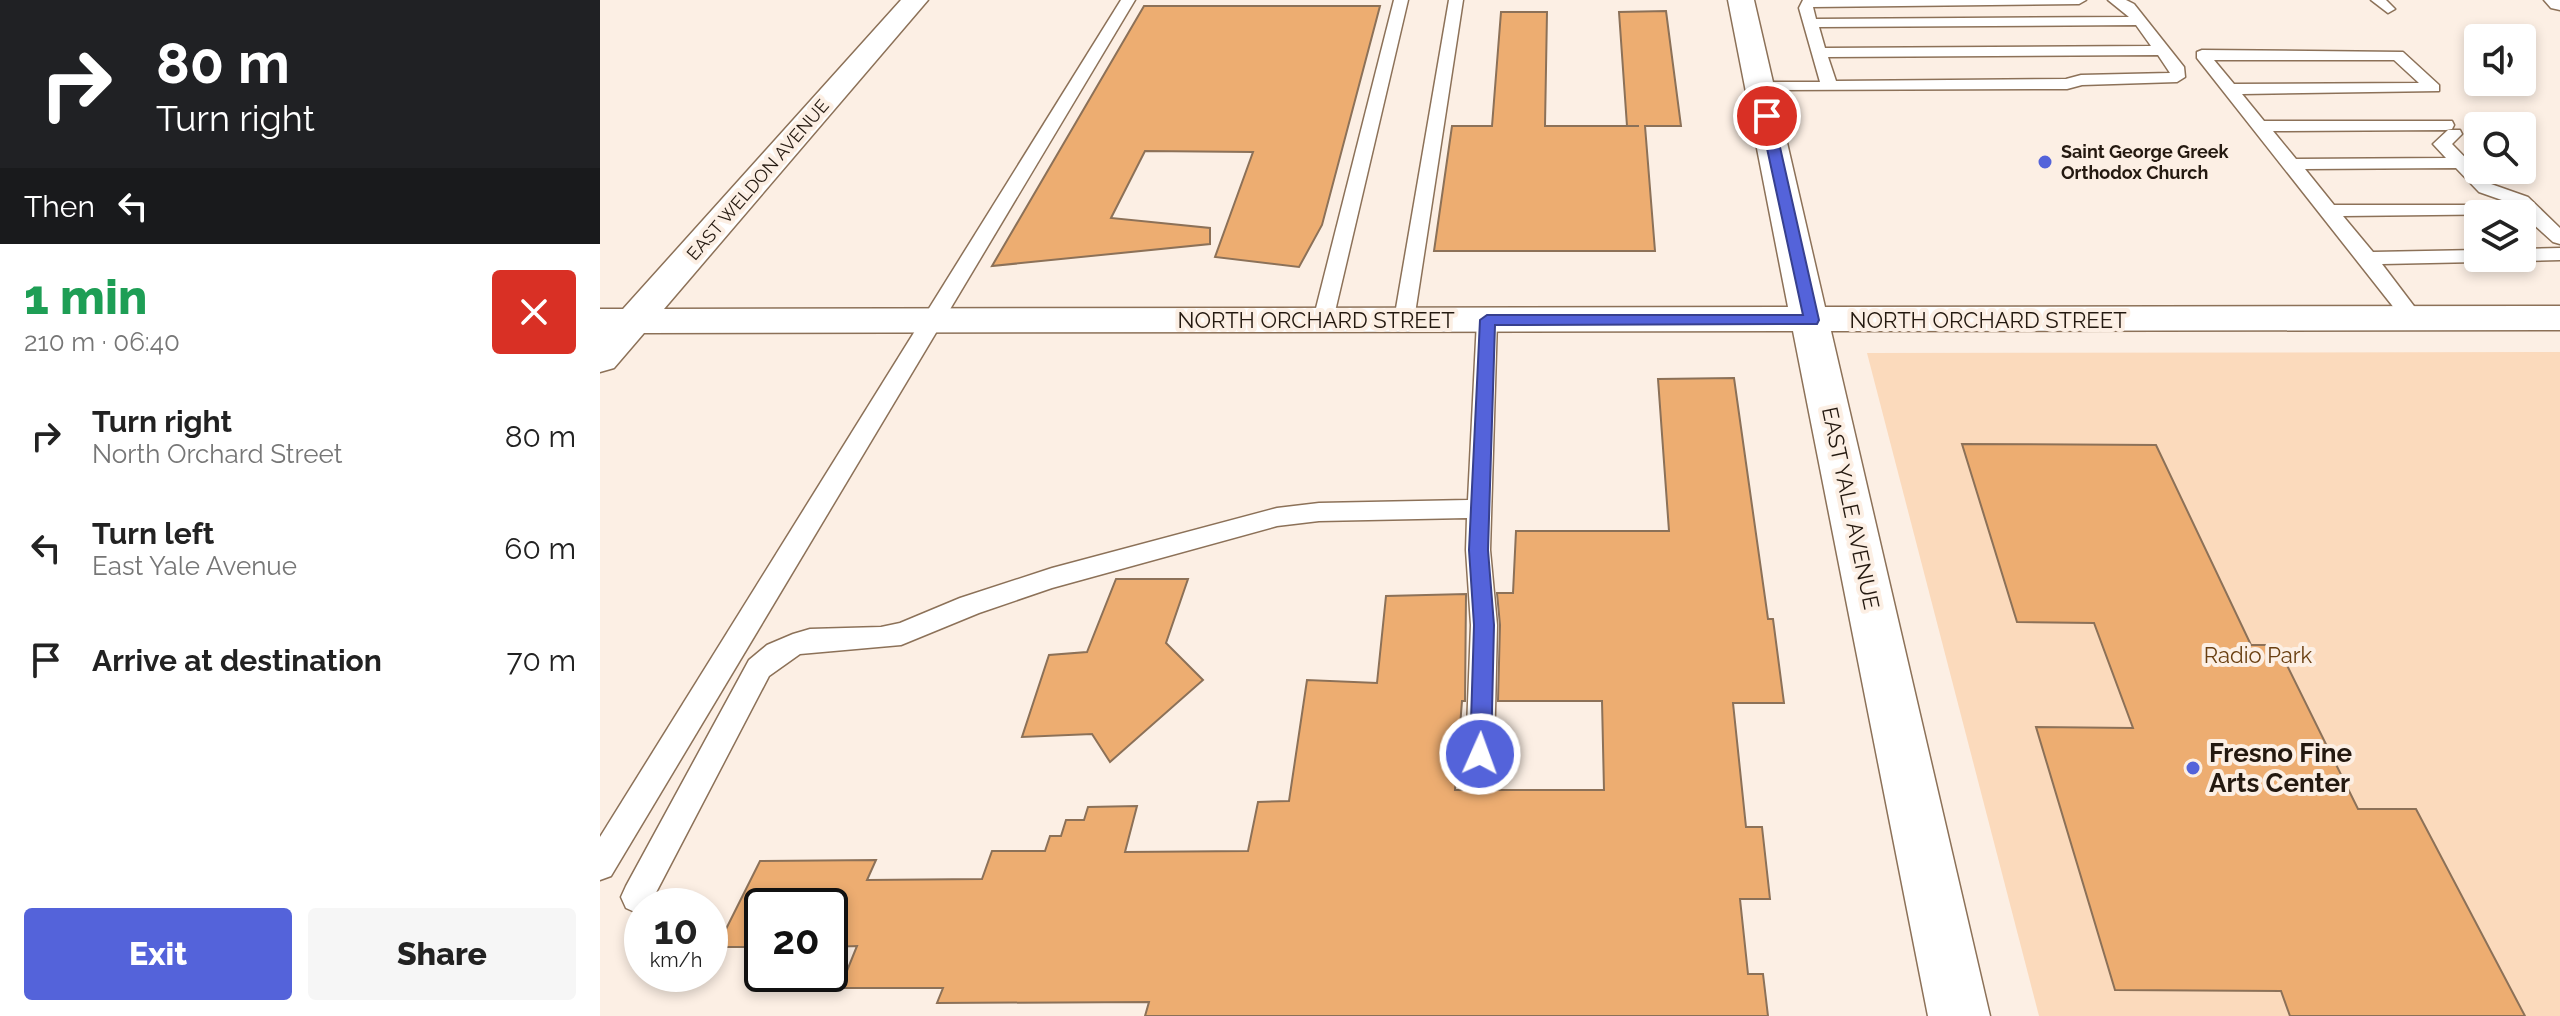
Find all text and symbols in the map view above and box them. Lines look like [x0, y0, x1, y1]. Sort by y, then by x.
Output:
map controls [2464, 24, 2536, 272]
button: sound [2464, 24, 2536, 96]
text: 80 m [156, 30, 290, 96]
icon: right [24, 32, 128, 136]
pin [1733, 82, 1801, 150]
icon: arrive [1745, 94, 1789, 138]
street label: EAST WELDON AVENUE [682, 95, 833, 264]
text: Turn right [156, 97, 315, 139]
button: search [2464, 112, 2536, 184]
place label: Saint George Greek Orthodox Church [2061, 141, 2230, 183]
marker: Saint George Greek Orthodox Church [2036, 153, 2054, 171]
icon: left [111, 184, 155, 228]
text: Then [24, 189, 95, 224]
button: layers [2464, 200, 2536, 272]
text: 1 min [24, 269, 147, 325]
button: close [492, 270, 576, 354]
street label: NORTH ORCHARD STREET [1177, 307, 1455, 333]
street label: NORTH ORCHARD STREET [1849, 307, 2127, 333]
text: 210 m · 06:40 [24, 327, 180, 357]
text: Turn right [92, 404, 232, 439]
street label: EAST YALE AVENUE [1817, 404, 1885, 612]
icon: right [24, 414, 68, 458]
text: 80 m [505, 419, 576, 454]
text: North Orchard Street [92, 439, 342, 469]
text: Turn left [92, 516, 214, 551]
icon: left [24, 526, 68, 570]
text: 60 m [504, 531, 576, 566]
text: East Yale Avenue [92, 551, 297, 581]
icon: arrive [24, 638, 68, 682]
park label: Radio Park [2204, 642, 2312, 668]
text: Arrive at destination [92, 643, 382, 678]
text: 70 m [506, 643, 576, 678]
position arrow [1438, 712, 1522, 796]
place label: Fresno Fine Arts Center [2209, 738, 2353, 798]
marker: Fresno Fine Arts Center [2184, 759, 2202, 777]
speed limit sign: 20 [744, 888, 848, 992]
text: 10 [654, 906, 698, 953]
button: Exit [24, 908, 292, 1000]
button: Share [308, 908, 576, 1000]
text: km/h [650, 948, 702, 972]

